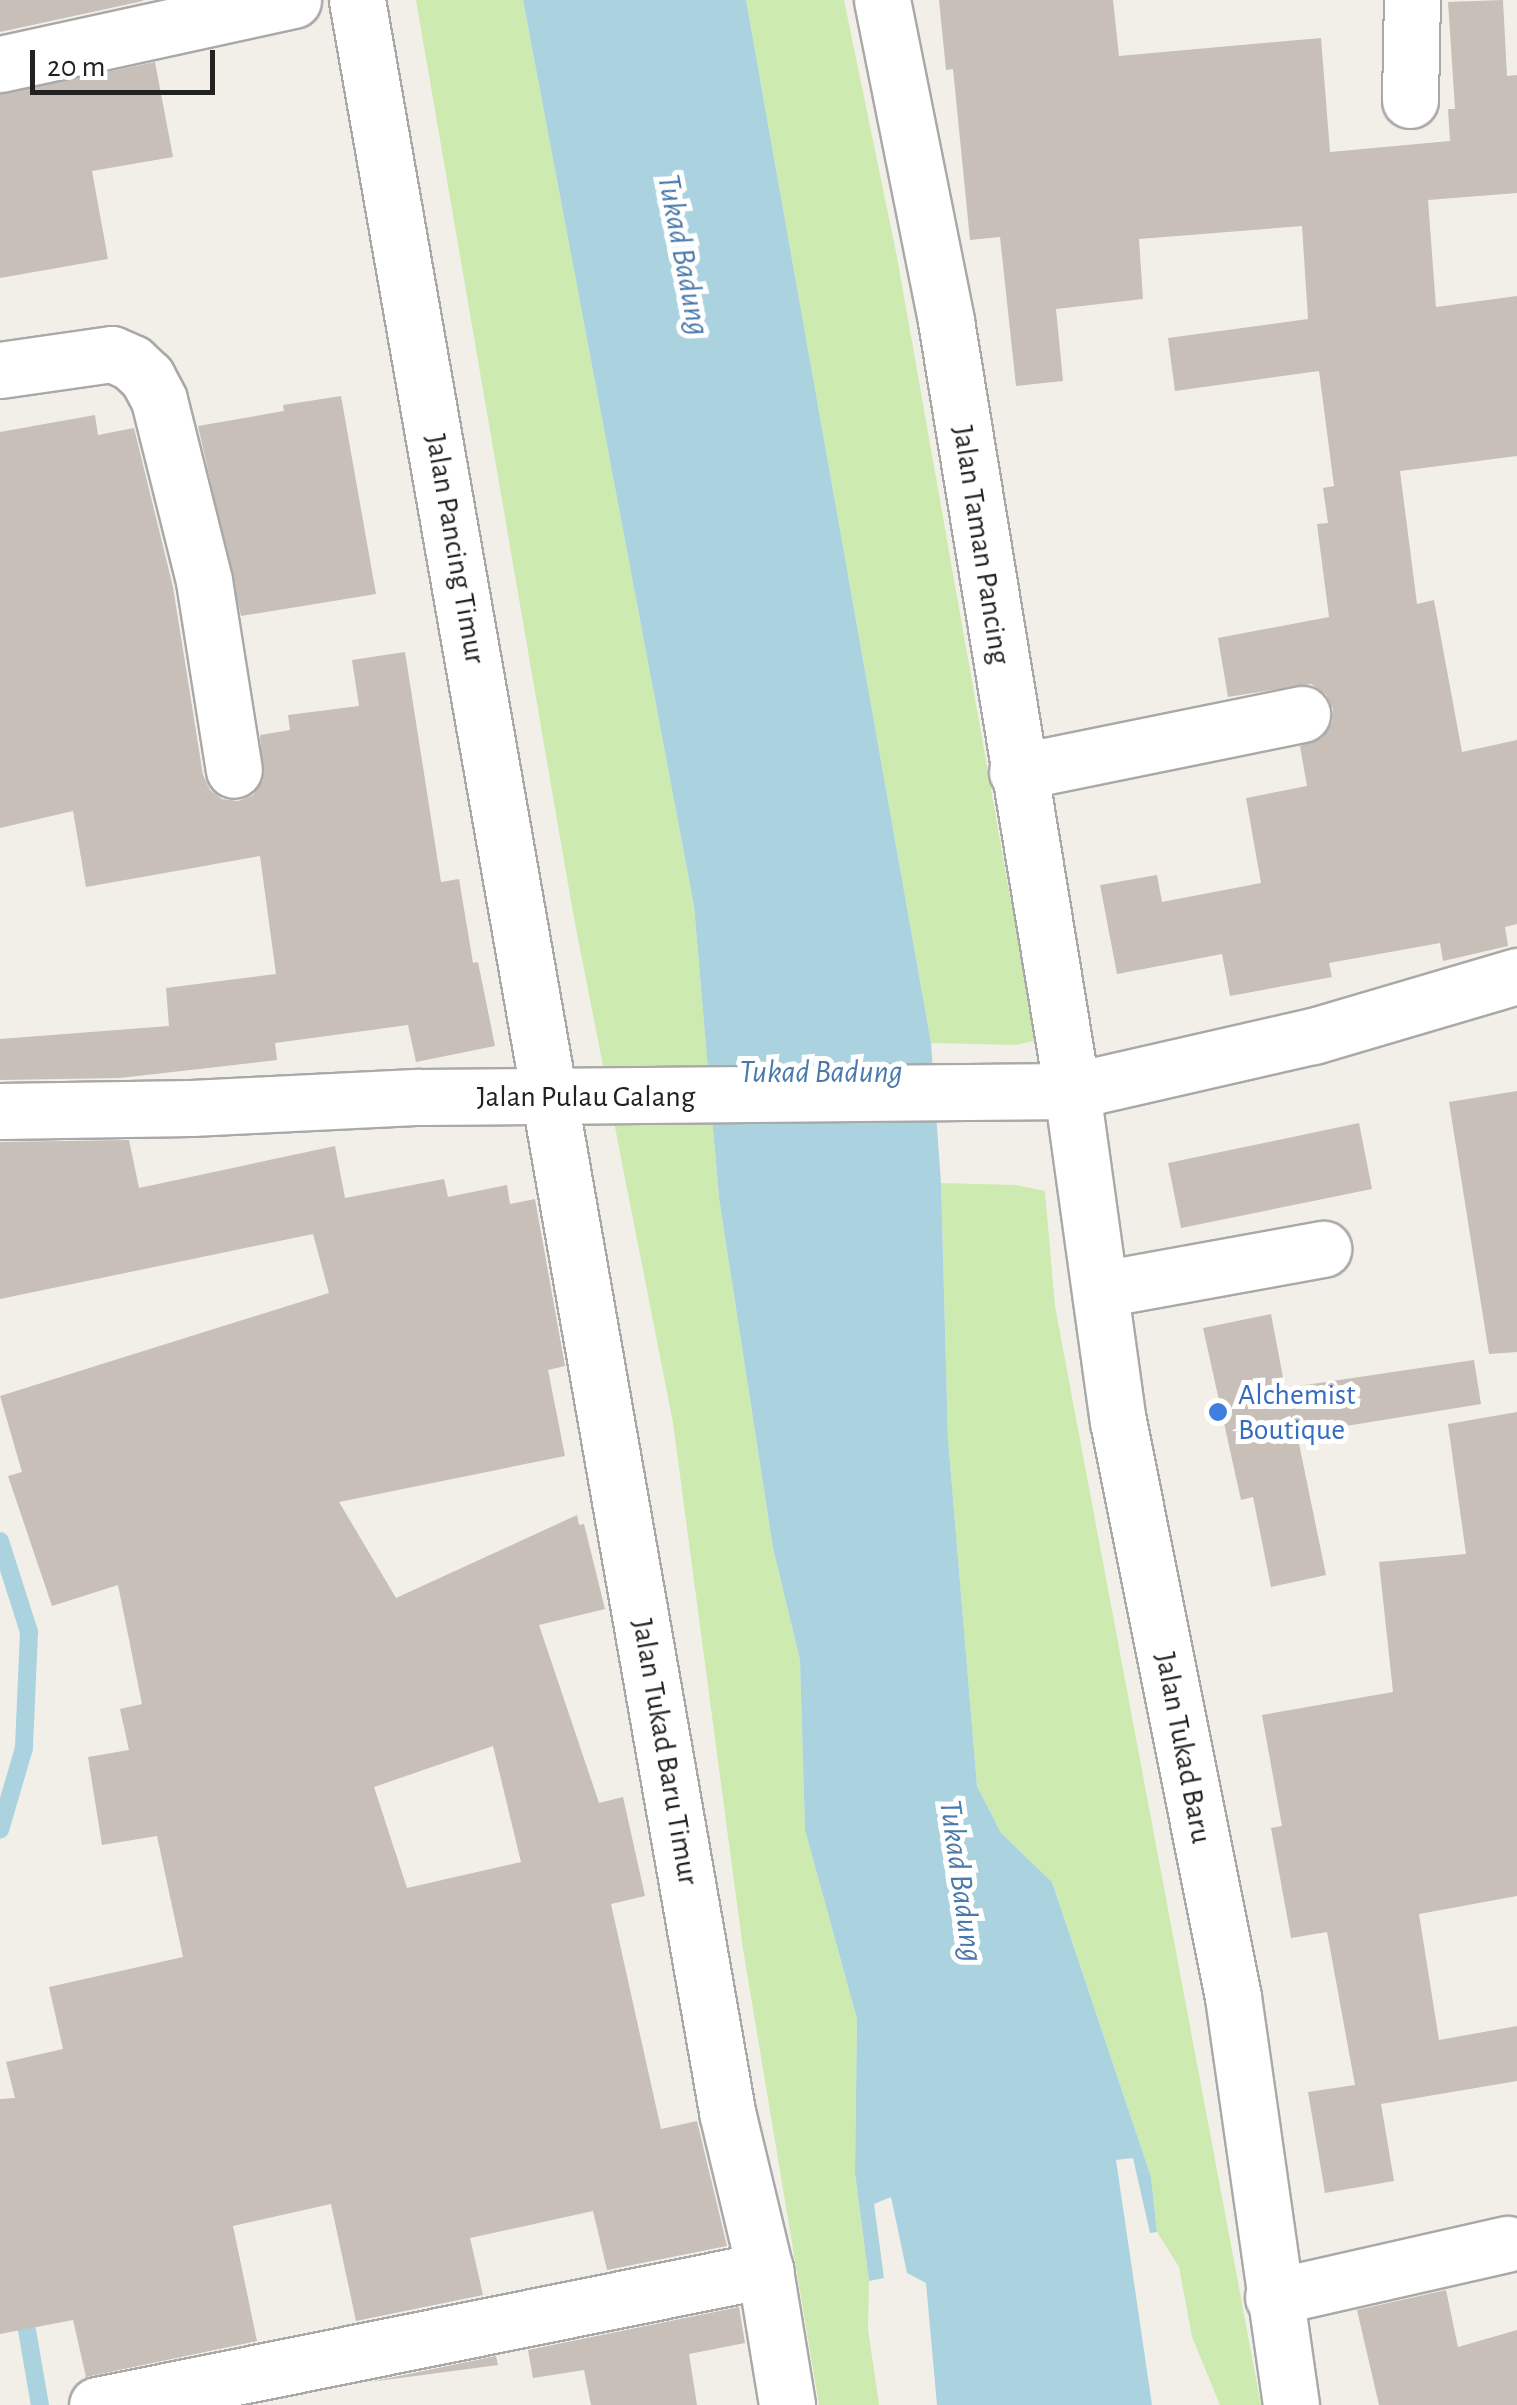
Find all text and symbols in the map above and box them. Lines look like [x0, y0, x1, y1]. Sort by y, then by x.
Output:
scale bar [35, 30, 220, 92]
text: 20 m [47, 52, 105, 82]
water label: Tukad Badung [649, 171, 717, 339]
street label: Jalan Taman Pancing [944, 423, 1018, 667]
street label: Jalan Pancing Timur [417, 431, 493, 667]
water label: Tukad Badung [739, 1053, 903, 1091]
street label: Jalan Pulau Galang [477, 1079, 695, 1115]
place label: Alchemist Boutique [1238, 1377, 1356, 1448]
marker: Alchemist Boutique [1207, 1401, 1229, 1423]
street label: Jalan Tukad Baru Timur [624, 1616, 706, 1888]
street label: Jalan Tukad Baru [1147, 1649, 1219, 1847]
water label: Tukad Badung [931, 1797, 991, 1965]

